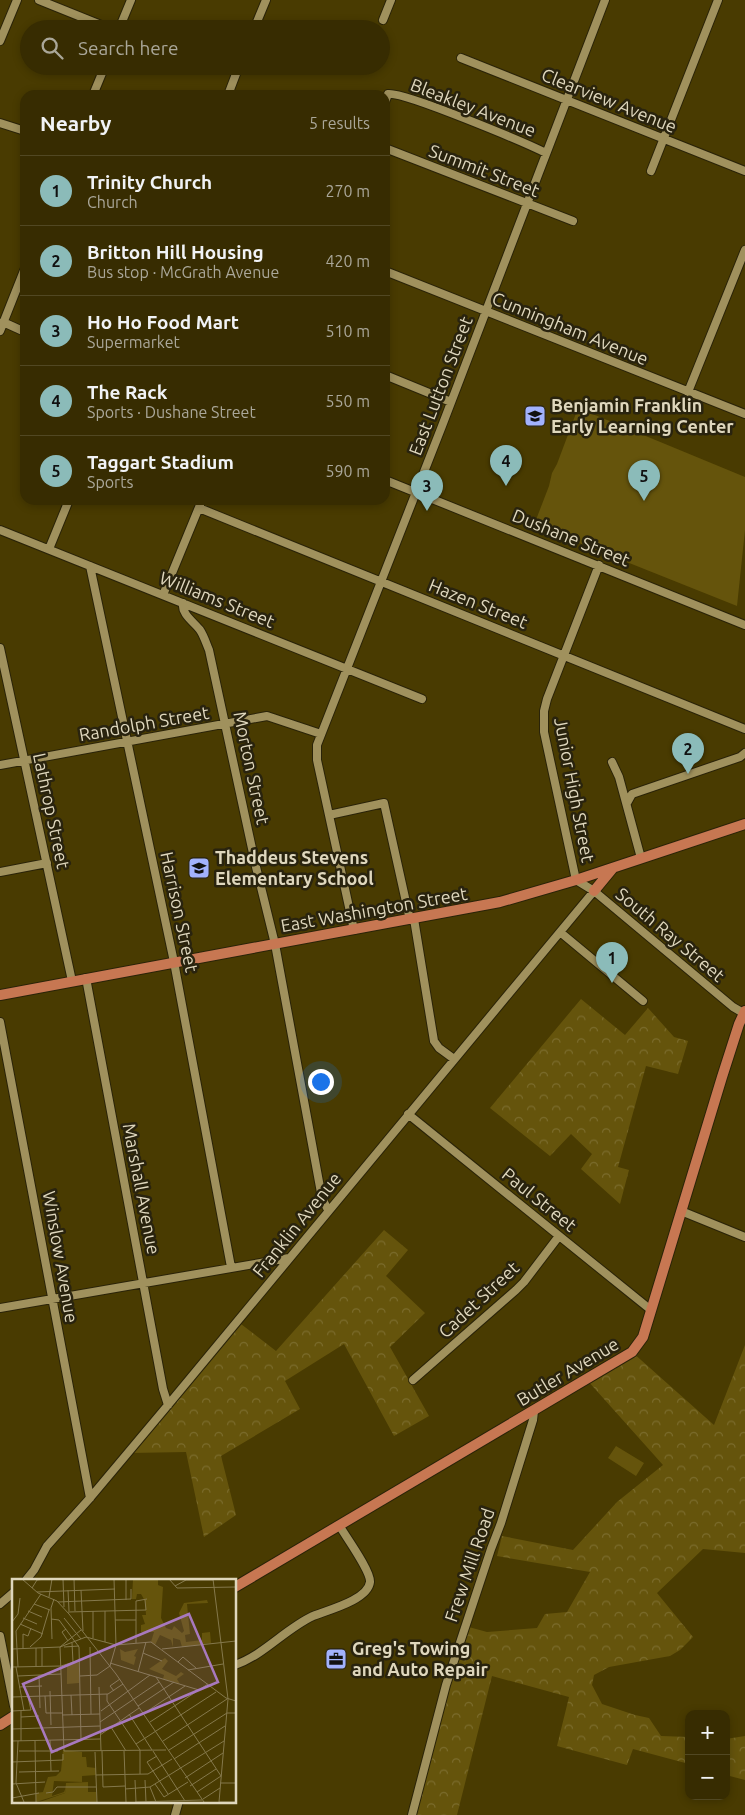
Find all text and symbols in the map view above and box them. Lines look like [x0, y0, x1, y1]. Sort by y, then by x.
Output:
search box [20, 20, 390, 75]
icon: search [38, 34, 66, 62]
text: Search here [78, 37, 178, 59]
street label: Clearview Avenue [539, 64, 680, 136]
street label: Bleakley Avenue [408, 74, 539, 140]
text: Nearby [40, 111, 111, 135]
text: 5 results [309, 114, 370, 132]
street label: Summit Street [426, 140, 542, 200]
text: Trinity Church [87, 171, 212, 193]
text: 1 [51, 182, 61, 200]
text: 270 m [325, 182, 370, 200]
text: Church [87, 193, 138, 211]
text: Britton Hill Housing [87, 241, 264, 263]
text: 2 [51, 252, 61, 270]
text: 420 m [325, 252, 370, 270]
text: Bus stop · McGrath Avenue [87, 263, 279, 281]
street label: Cunningham Avenue [489, 288, 651, 369]
text: Ho Ho Food Mart [87, 311, 239, 333]
street label: East Lutton Street [404, 313, 476, 458]
text: 3 [51, 322, 61, 340]
text: 510 m [325, 322, 370, 340]
text: Supermarket [87, 333, 180, 351]
text: The Rack [87, 381, 167, 403]
text: 4 [51, 392, 61, 410]
text: 550 m [325, 392, 370, 410]
place label: Benjamin Franklin Early Learning Center [551, 395, 734, 436]
text: Sports · Dushane Street [87, 403, 256, 421]
school or university icon: Benjamin Franklin Early Learning Center [523, 404, 547, 428]
pin: 4 [490, 445, 522, 486]
text: Taggart Stadium [87, 451, 234, 473]
pin: 5 [628, 460, 660, 501]
text: 5 [51, 462, 61, 480]
text: 590 m [325, 462, 370, 480]
pin: 3 [411, 470, 443, 511]
text: Sports [87, 473, 133, 491]
street label: Dushane Street [510, 504, 633, 570]
street label: Williams Street [157, 567, 278, 631]
street label: Hazen Street [426, 574, 531, 632]
street label: Randolph Street [77, 702, 210, 744]
street label: Morton Street [230, 709, 274, 826]
street label: Junior High Street [551, 716, 599, 864]
pin: 2 [672, 733, 704, 774]
street label: Lathrop Street [30, 751, 74, 871]
place label: Thaddeus Stevens Elementary School [215, 847, 374, 888]
street label: Harrison Street [157, 850, 203, 974]
school or university icon: Thaddeus Stevens Elementary School [187, 856, 211, 880]
street label: East Washington Street [279, 883, 469, 935]
street label: South Ray Street [612, 883, 729, 985]
pin: 1 [596, 942, 628, 983]
your location [308, 1069, 334, 1095]
street label: Marshall Avenue [119, 1121, 165, 1256]
street label: Paul Street [499, 1163, 581, 1235]
street label: Franklin Avenue [248, 1168, 344, 1281]
street label: Winslow Avenue [40, 1189, 82, 1324]
street label: Cadet Street [434, 1257, 523, 1341]
street label: Butler Avenue [513, 1333, 622, 1409]
street label: Frew Mill Road [440, 1505, 498, 1624]
inset map [12, 1579, 236, 1802]
place label: Greg's Towing and Auto Repair [352, 1638, 489, 1679]
office icon: Greg's Towing and Auto Repair [324, 1647, 348, 1671]
map controls [685, 1710, 730, 1800]
button: + [685, 1710, 730, 1755]
button: − [685, 1755, 730, 1800]

